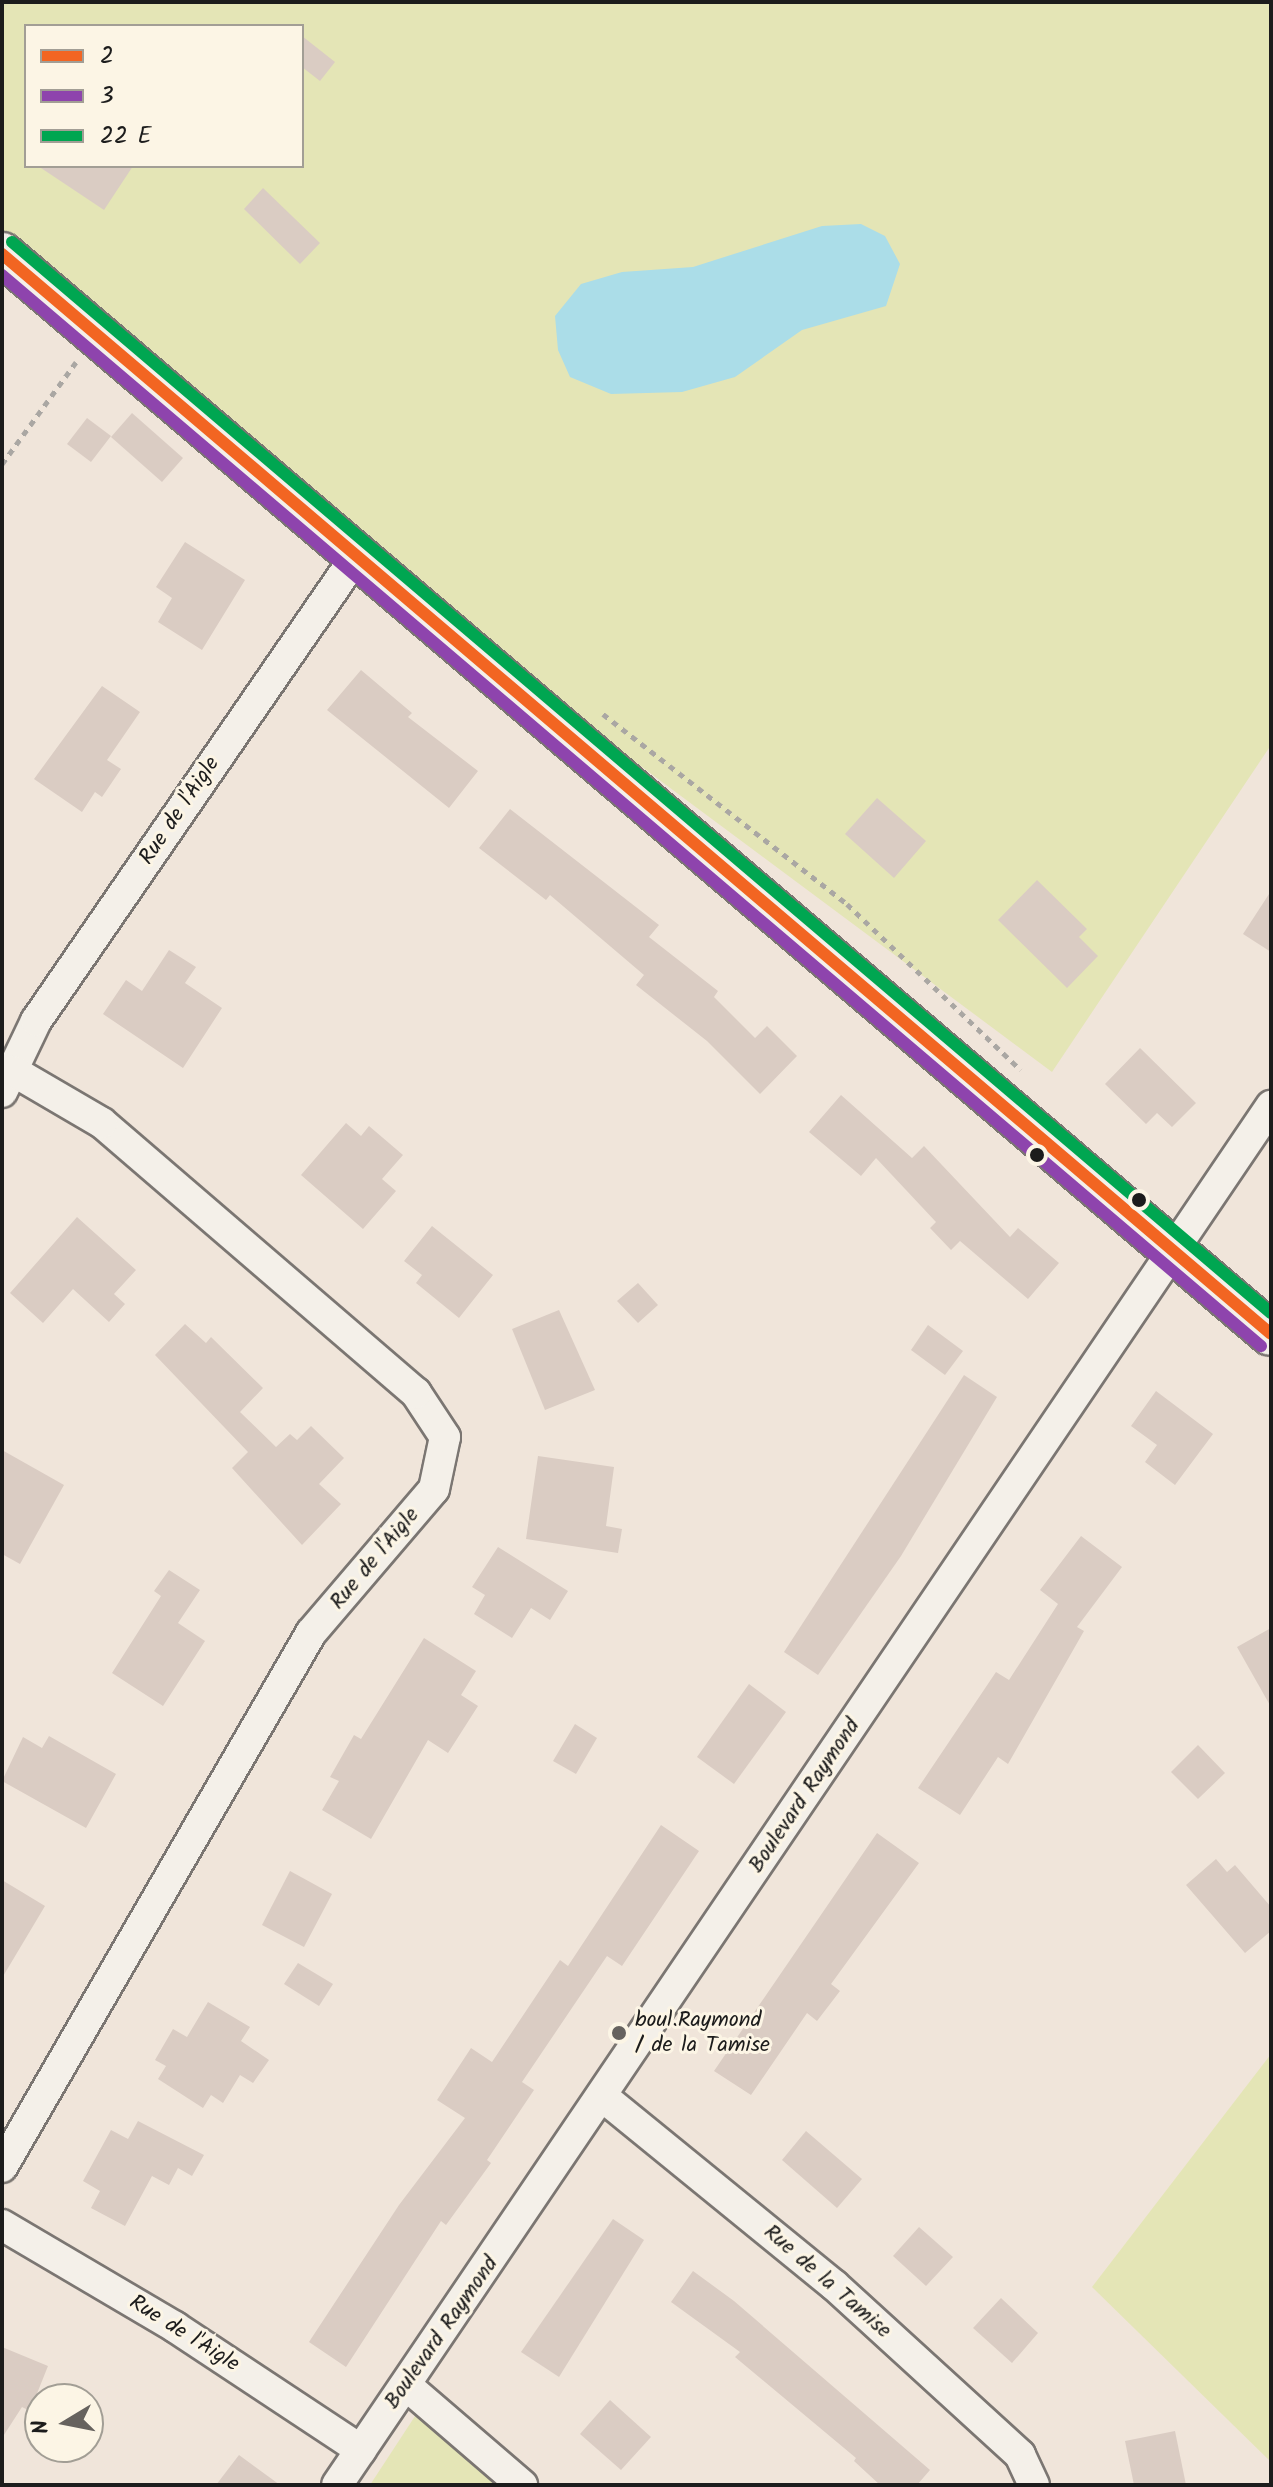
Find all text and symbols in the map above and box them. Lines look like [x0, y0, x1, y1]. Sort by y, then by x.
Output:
legend [24, 24, 304, 168]
text: 2 [100, 37, 114, 76]
text: 3 [100, 77, 114, 116]
text: 22 E [100, 117, 152, 156]
street label: Rue de l'Aigle [134, 752, 226, 870]
unlabelled marker [1029, 1147, 1045, 1163]
unlabelled marker [1131, 1192, 1147, 1208]
street label: Rue de l'Aigle [325, 1503, 425, 1615]
street label: Boulevard Raymond [744, 1714, 866, 1878]
place label: boul.Raymond / de la Tamise [635, 2007, 770, 2058]
marker: boul.Raymond / de la Tamise [610, 2024, 628, 2042]
street label: Rue de la Tamise [758, 2219, 896, 2345]
street label: Boulevard Raymond [380, 2252, 504, 2414]
street label: Rue de l'Aigle [124, 2290, 244, 2378]
north arrow [24, 2383, 104, 2463]
text: N [23, 2417, 60, 2437]

